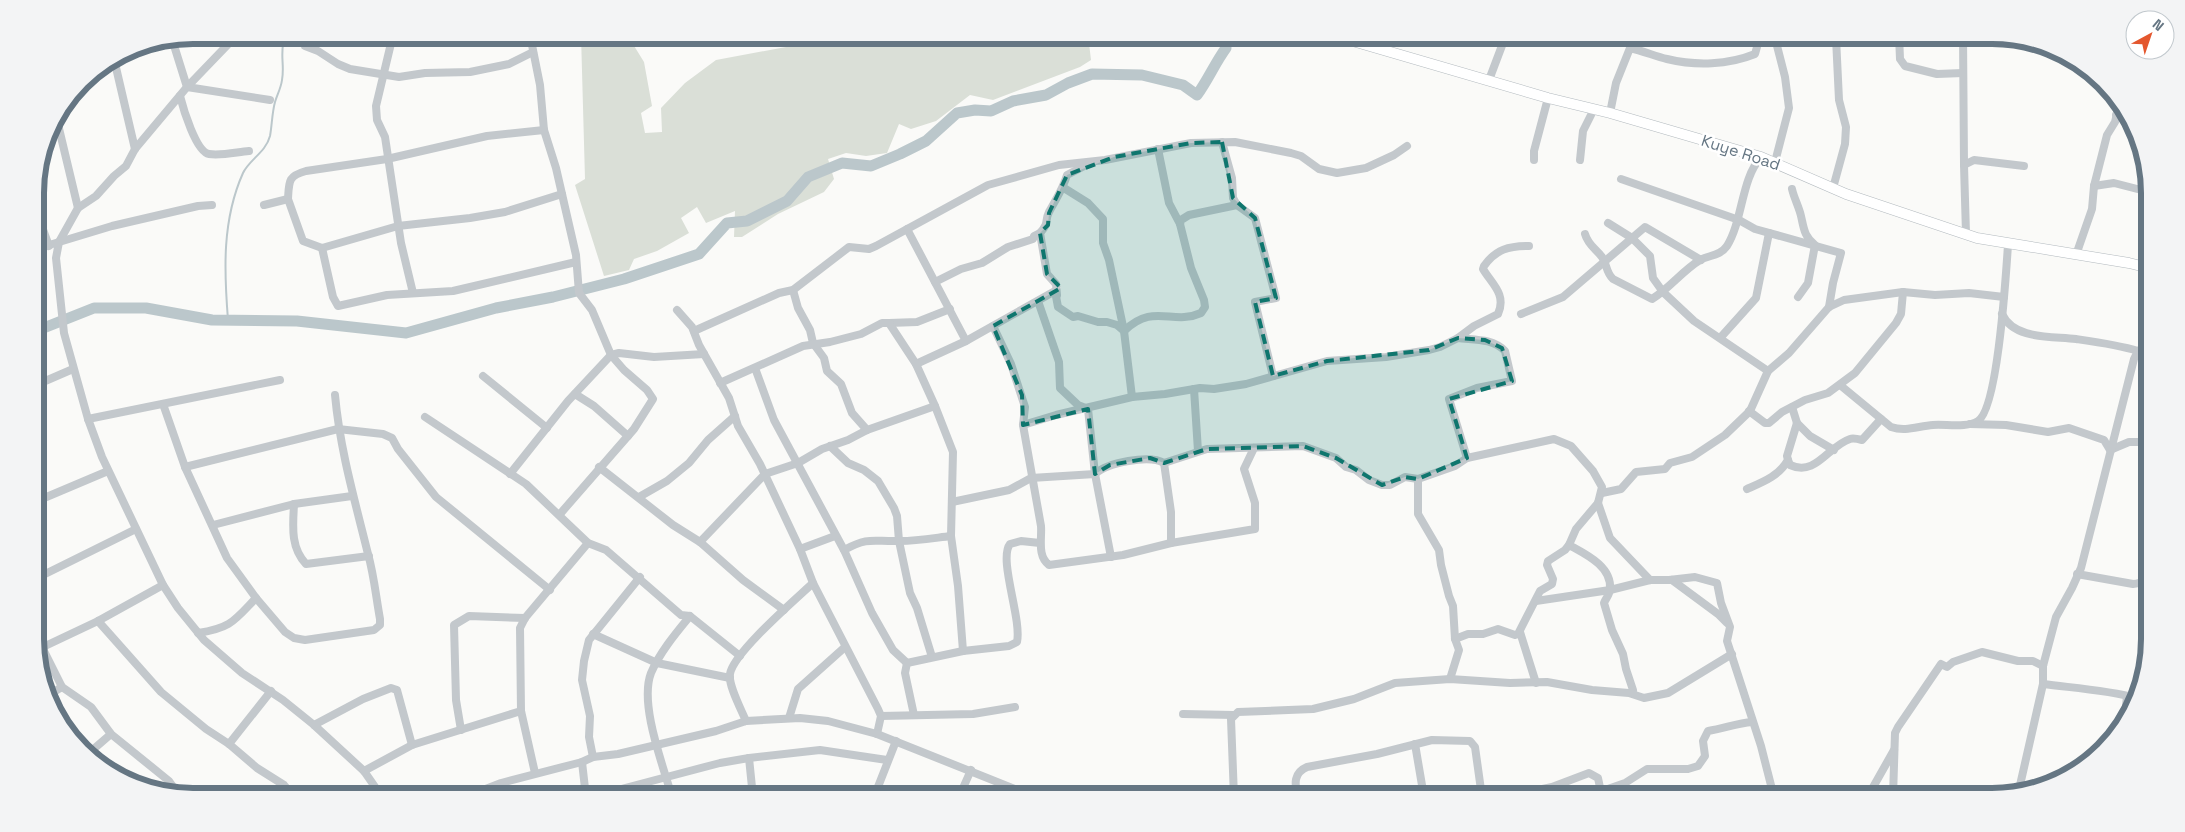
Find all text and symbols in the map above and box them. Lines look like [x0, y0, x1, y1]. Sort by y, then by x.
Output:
north arrow [2125, 10, 2175, 60]
text: N [2149, 15, 2168, 35]
street label: Kuye Road [1699, 130, 1783, 175]

